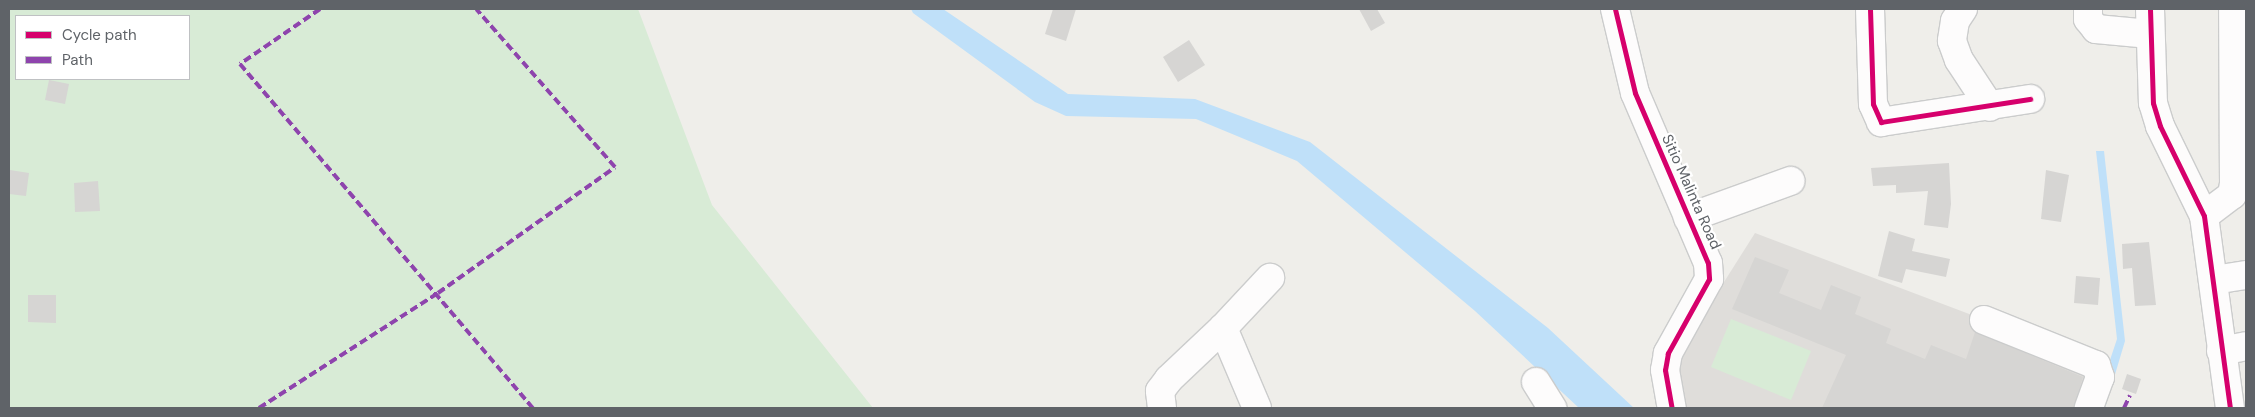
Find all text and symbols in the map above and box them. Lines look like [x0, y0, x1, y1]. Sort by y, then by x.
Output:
legend [15, 15, 190, 80]
text: Cycle path [62, 25, 137, 45]
text: Path [62, 50, 93, 70]
street label: Sitio Malinta Road [1658, 132, 1724, 252]

